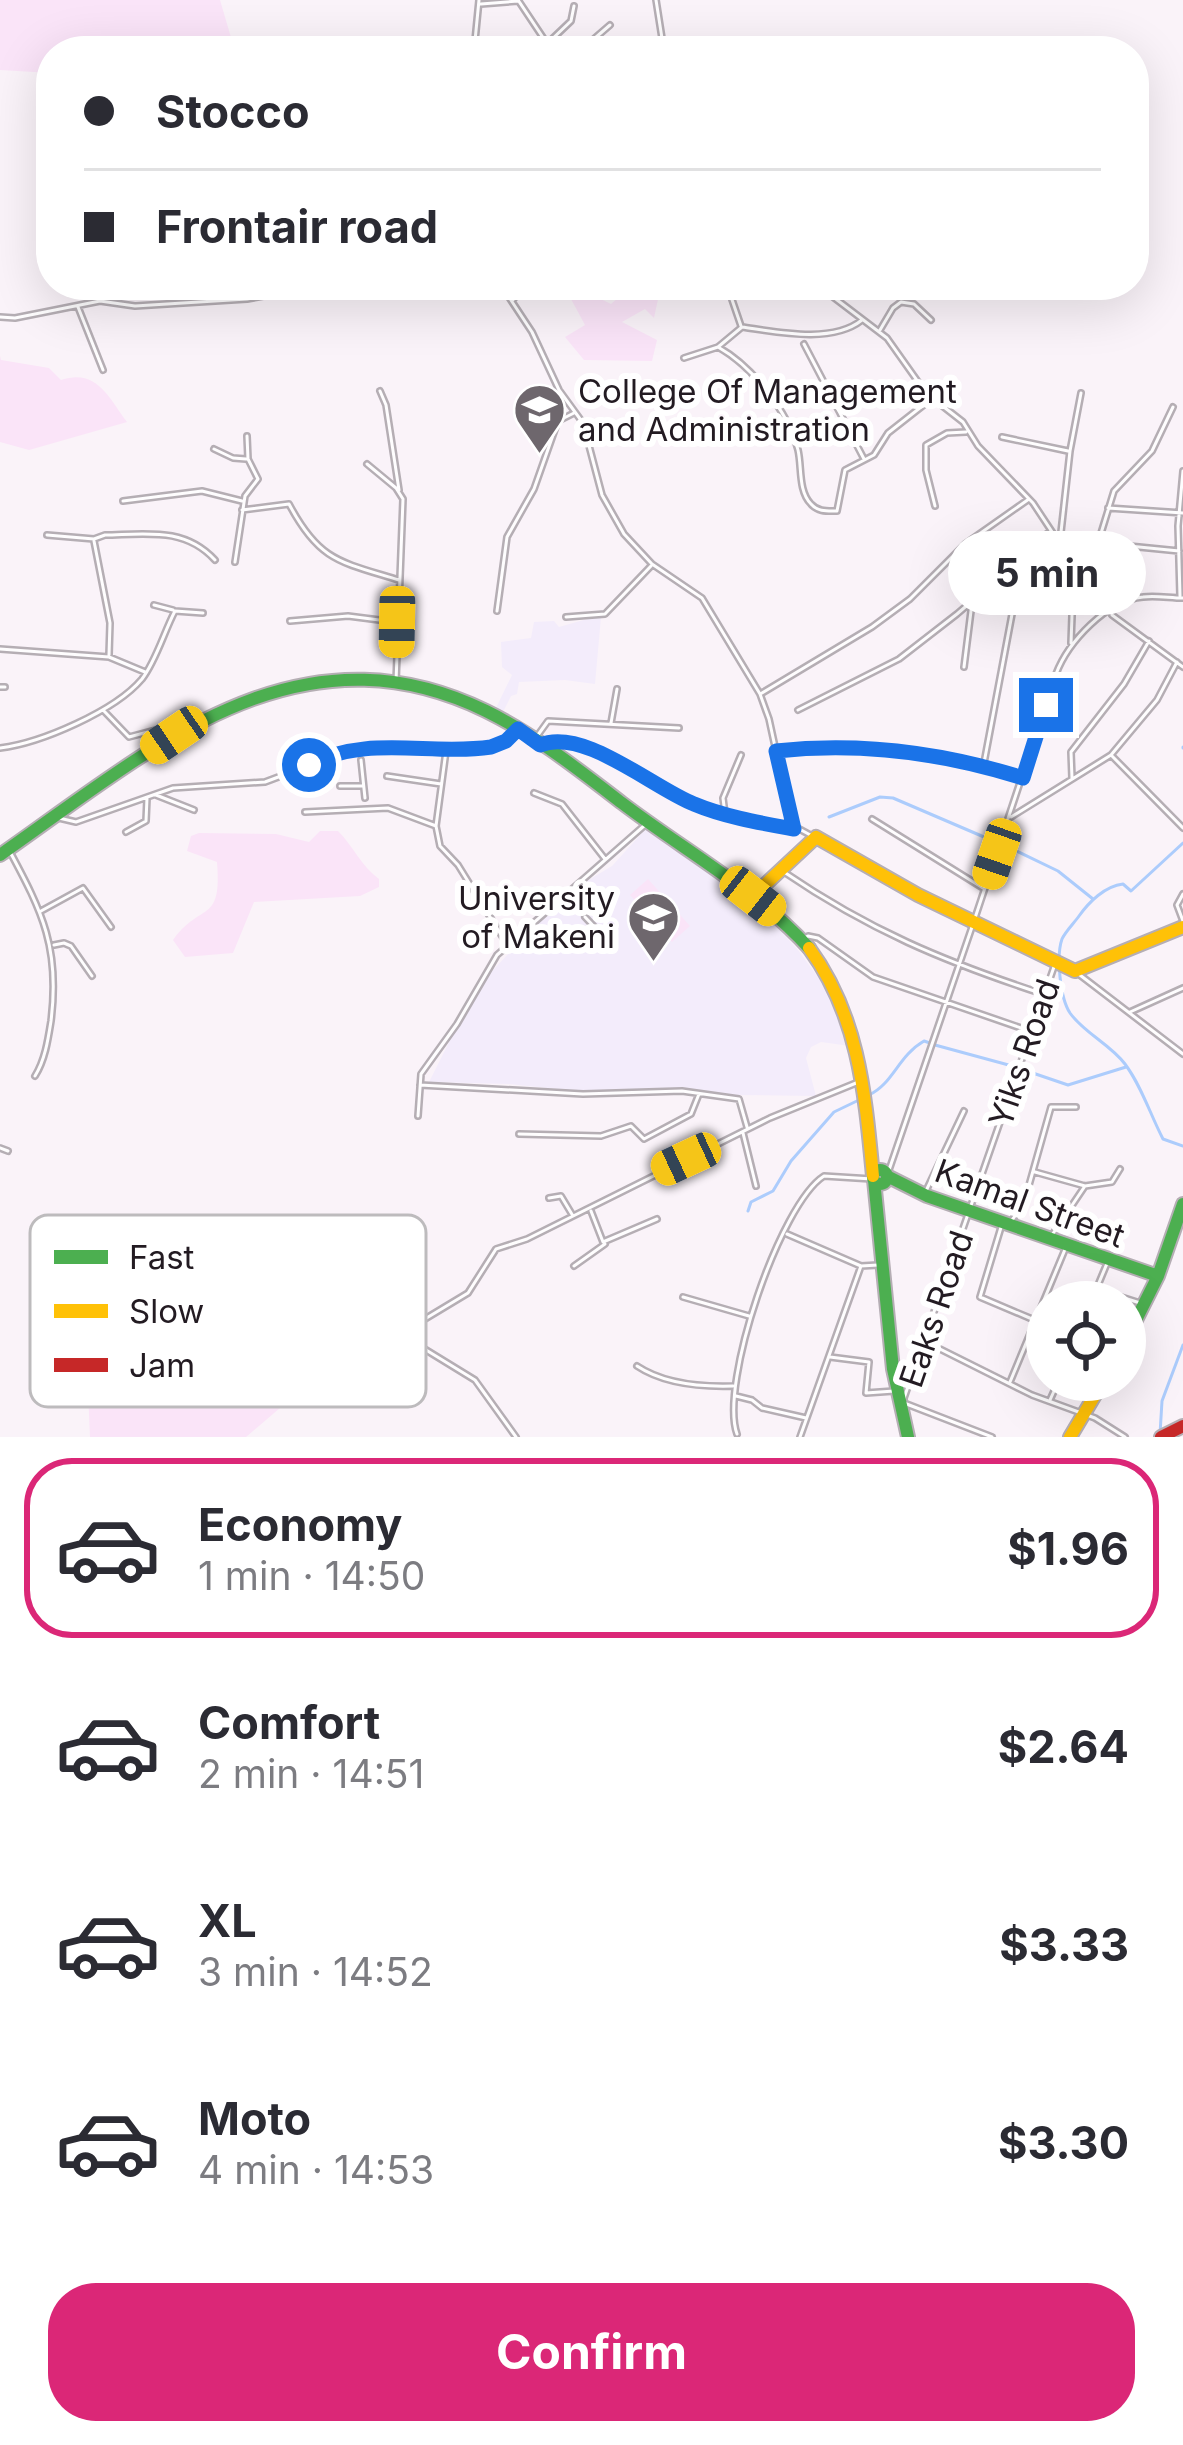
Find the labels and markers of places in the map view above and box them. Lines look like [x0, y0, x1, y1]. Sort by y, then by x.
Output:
place label: College Of Management and Administration [578, 371, 957, 449]
school or university icon: College Of Management and Administration [511, 382, 567, 456]
place label: University of Makeni [458, 878, 615, 956]
school or university icon: University of Makeni [626, 889, 682, 963]

